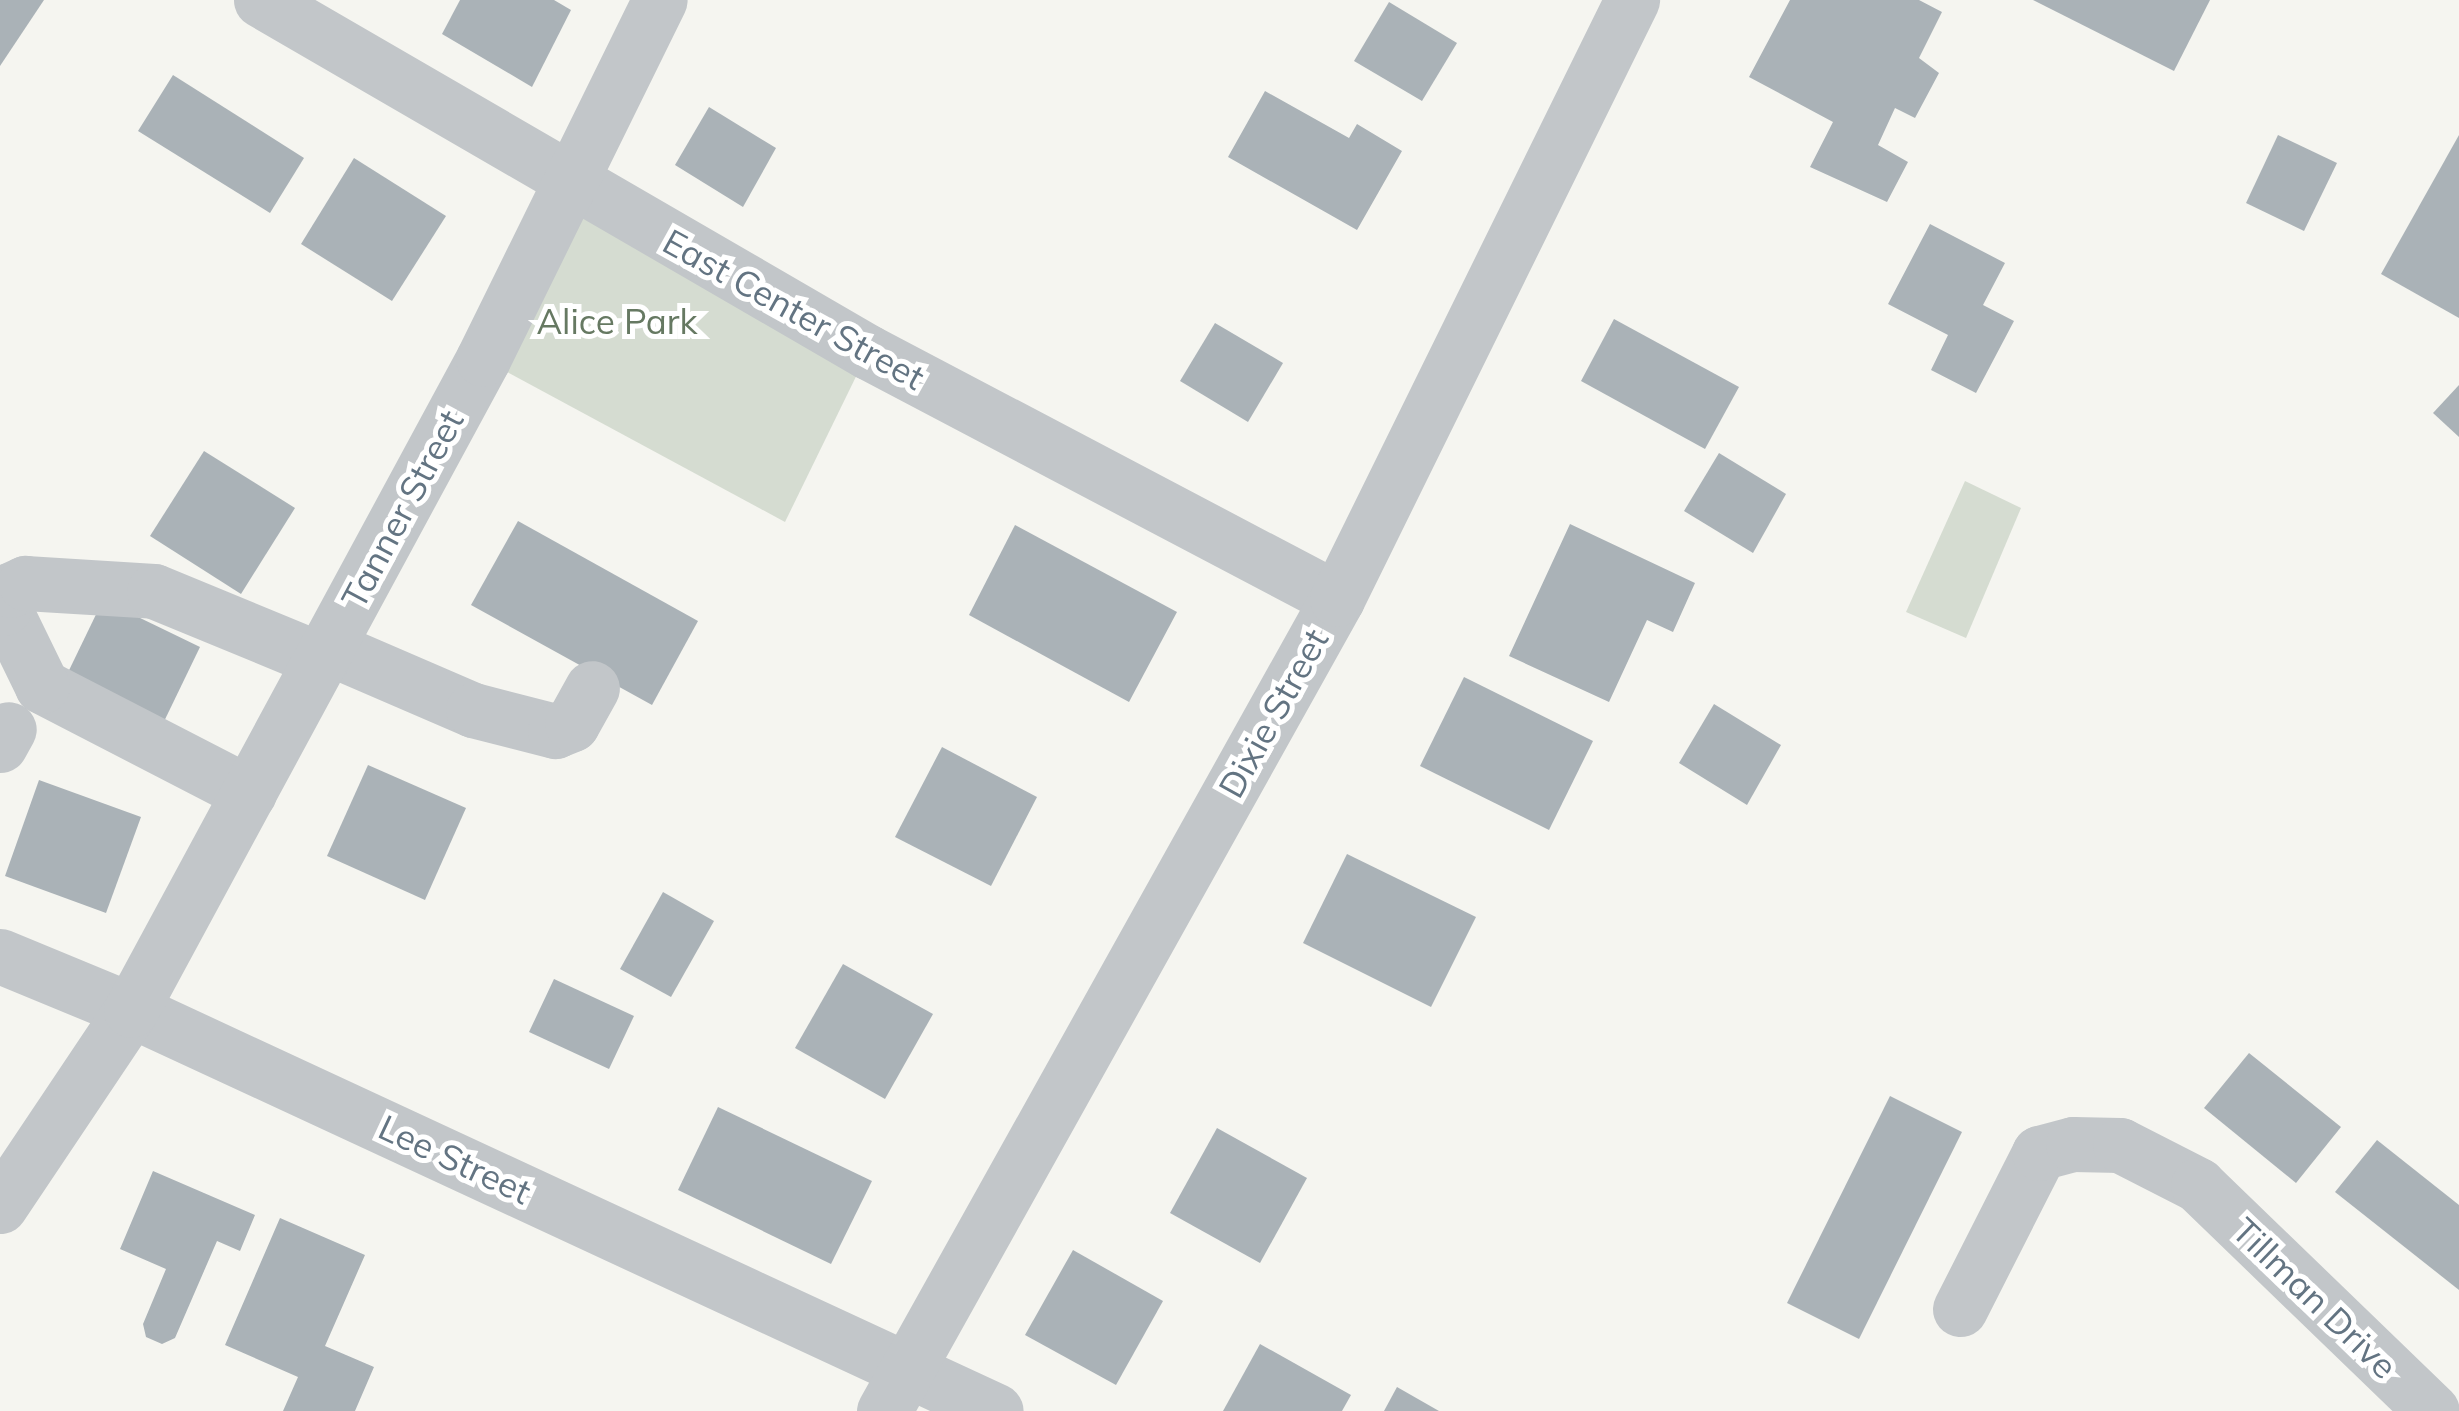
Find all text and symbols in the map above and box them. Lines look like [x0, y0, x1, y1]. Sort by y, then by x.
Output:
street label: East Center Street [656, 220, 932, 398]
park label: Alice Park [536, 300, 698, 342]
street label: Tanner Street [332, 403, 472, 615]
street label: Dixie Street [1209, 621, 1337, 805]
street label: Lee Street [372, 1106, 538, 1212]
street label: Tillman Drive [2224, 1209, 2406, 1387]

